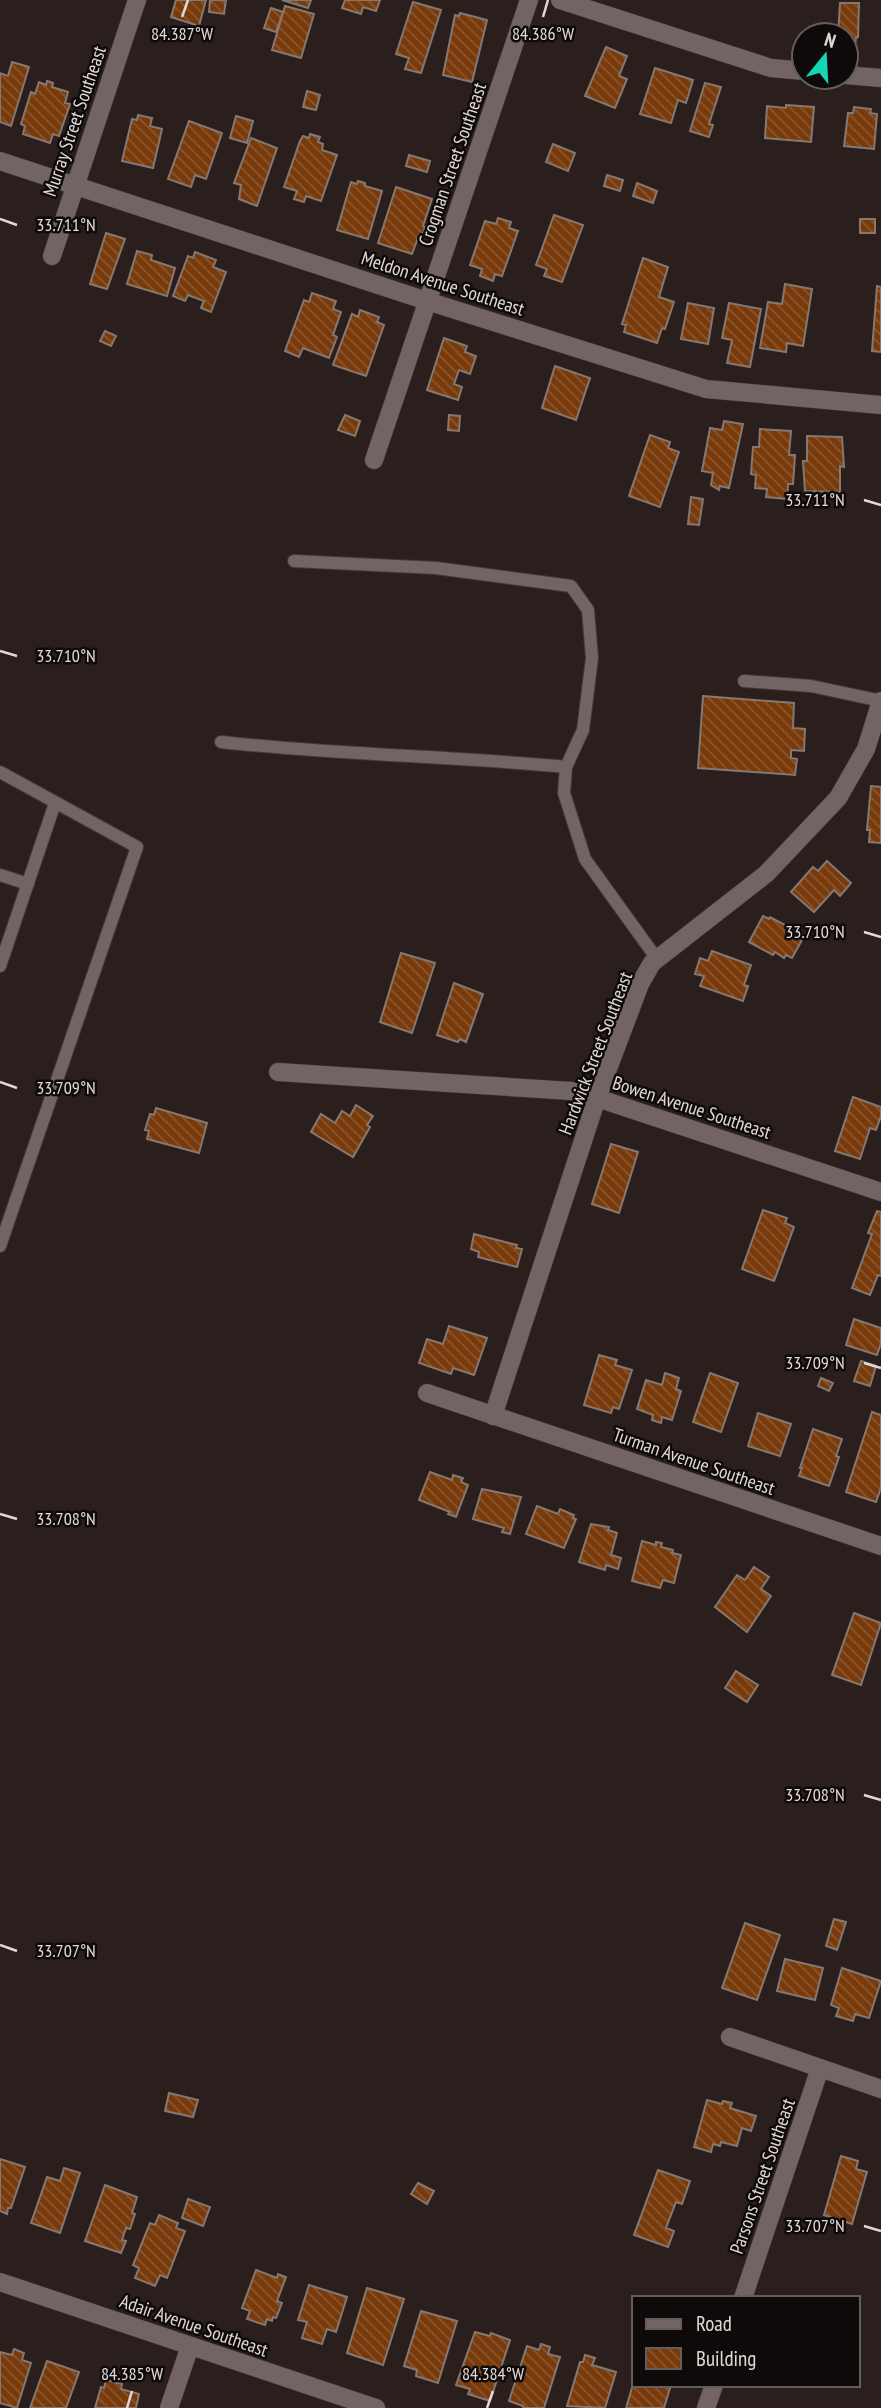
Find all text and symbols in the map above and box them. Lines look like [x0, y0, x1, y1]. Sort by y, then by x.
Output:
north arrow [790, 21, 860, 91]
text: 84.387°W [151, 22, 213, 45]
text: 84.386°W [512, 22, 574, 45]
text: N [822, 27, 839, 53]
street label: Murray Street Southeast [37, 42, 111, 199]
street label: Crogman Street Southeast [413, 79, 491, 249]
text: 33.711°N [36, 213, 96, 236]
street label: Meldon Avenue Southeast [358, 245, 528, 321]
text: 33.711°N [785, 488, 845, 511]
text: 33.710°N [36, 644, 96, 667]
text: 33.710°N [785, 920, 845, 943]
street label: Hardwick Street Southeast [553, 967, 637, 1138]
street label: Bowen Avenue Southeast [610, 1070, 775, 1144]
text: 33.709°N [36, 1076, 96, 1099]
text: 33.709°N [785, 1351, 845, 1374]
street label: Turman Avenue Southeast [610, 1422, 779, 1500]
text: 33.708°N [36, 1507, 96, 1530]
text: 33.708°N [785, 1783, 845, 1806]
text: 33.707°N [36, 1939, 96, 1962]
street label: Parsons Street Southeast [724, 2094, 800, 2257]
text: 33.707°N [785, 2214, 845, 2237]
street label: Adair Avenue Southeast [117, 2288, 272, 2362]
legend [632, 2296, 860, 2387]
text: Road [696, 2310, 732, 2337]
text: Building [696, 2345, 756, 2372]
text: 84.385°W [101, 2362, 163, 2385]
text: 84.384°W [462, 2362, 524, 2385]

